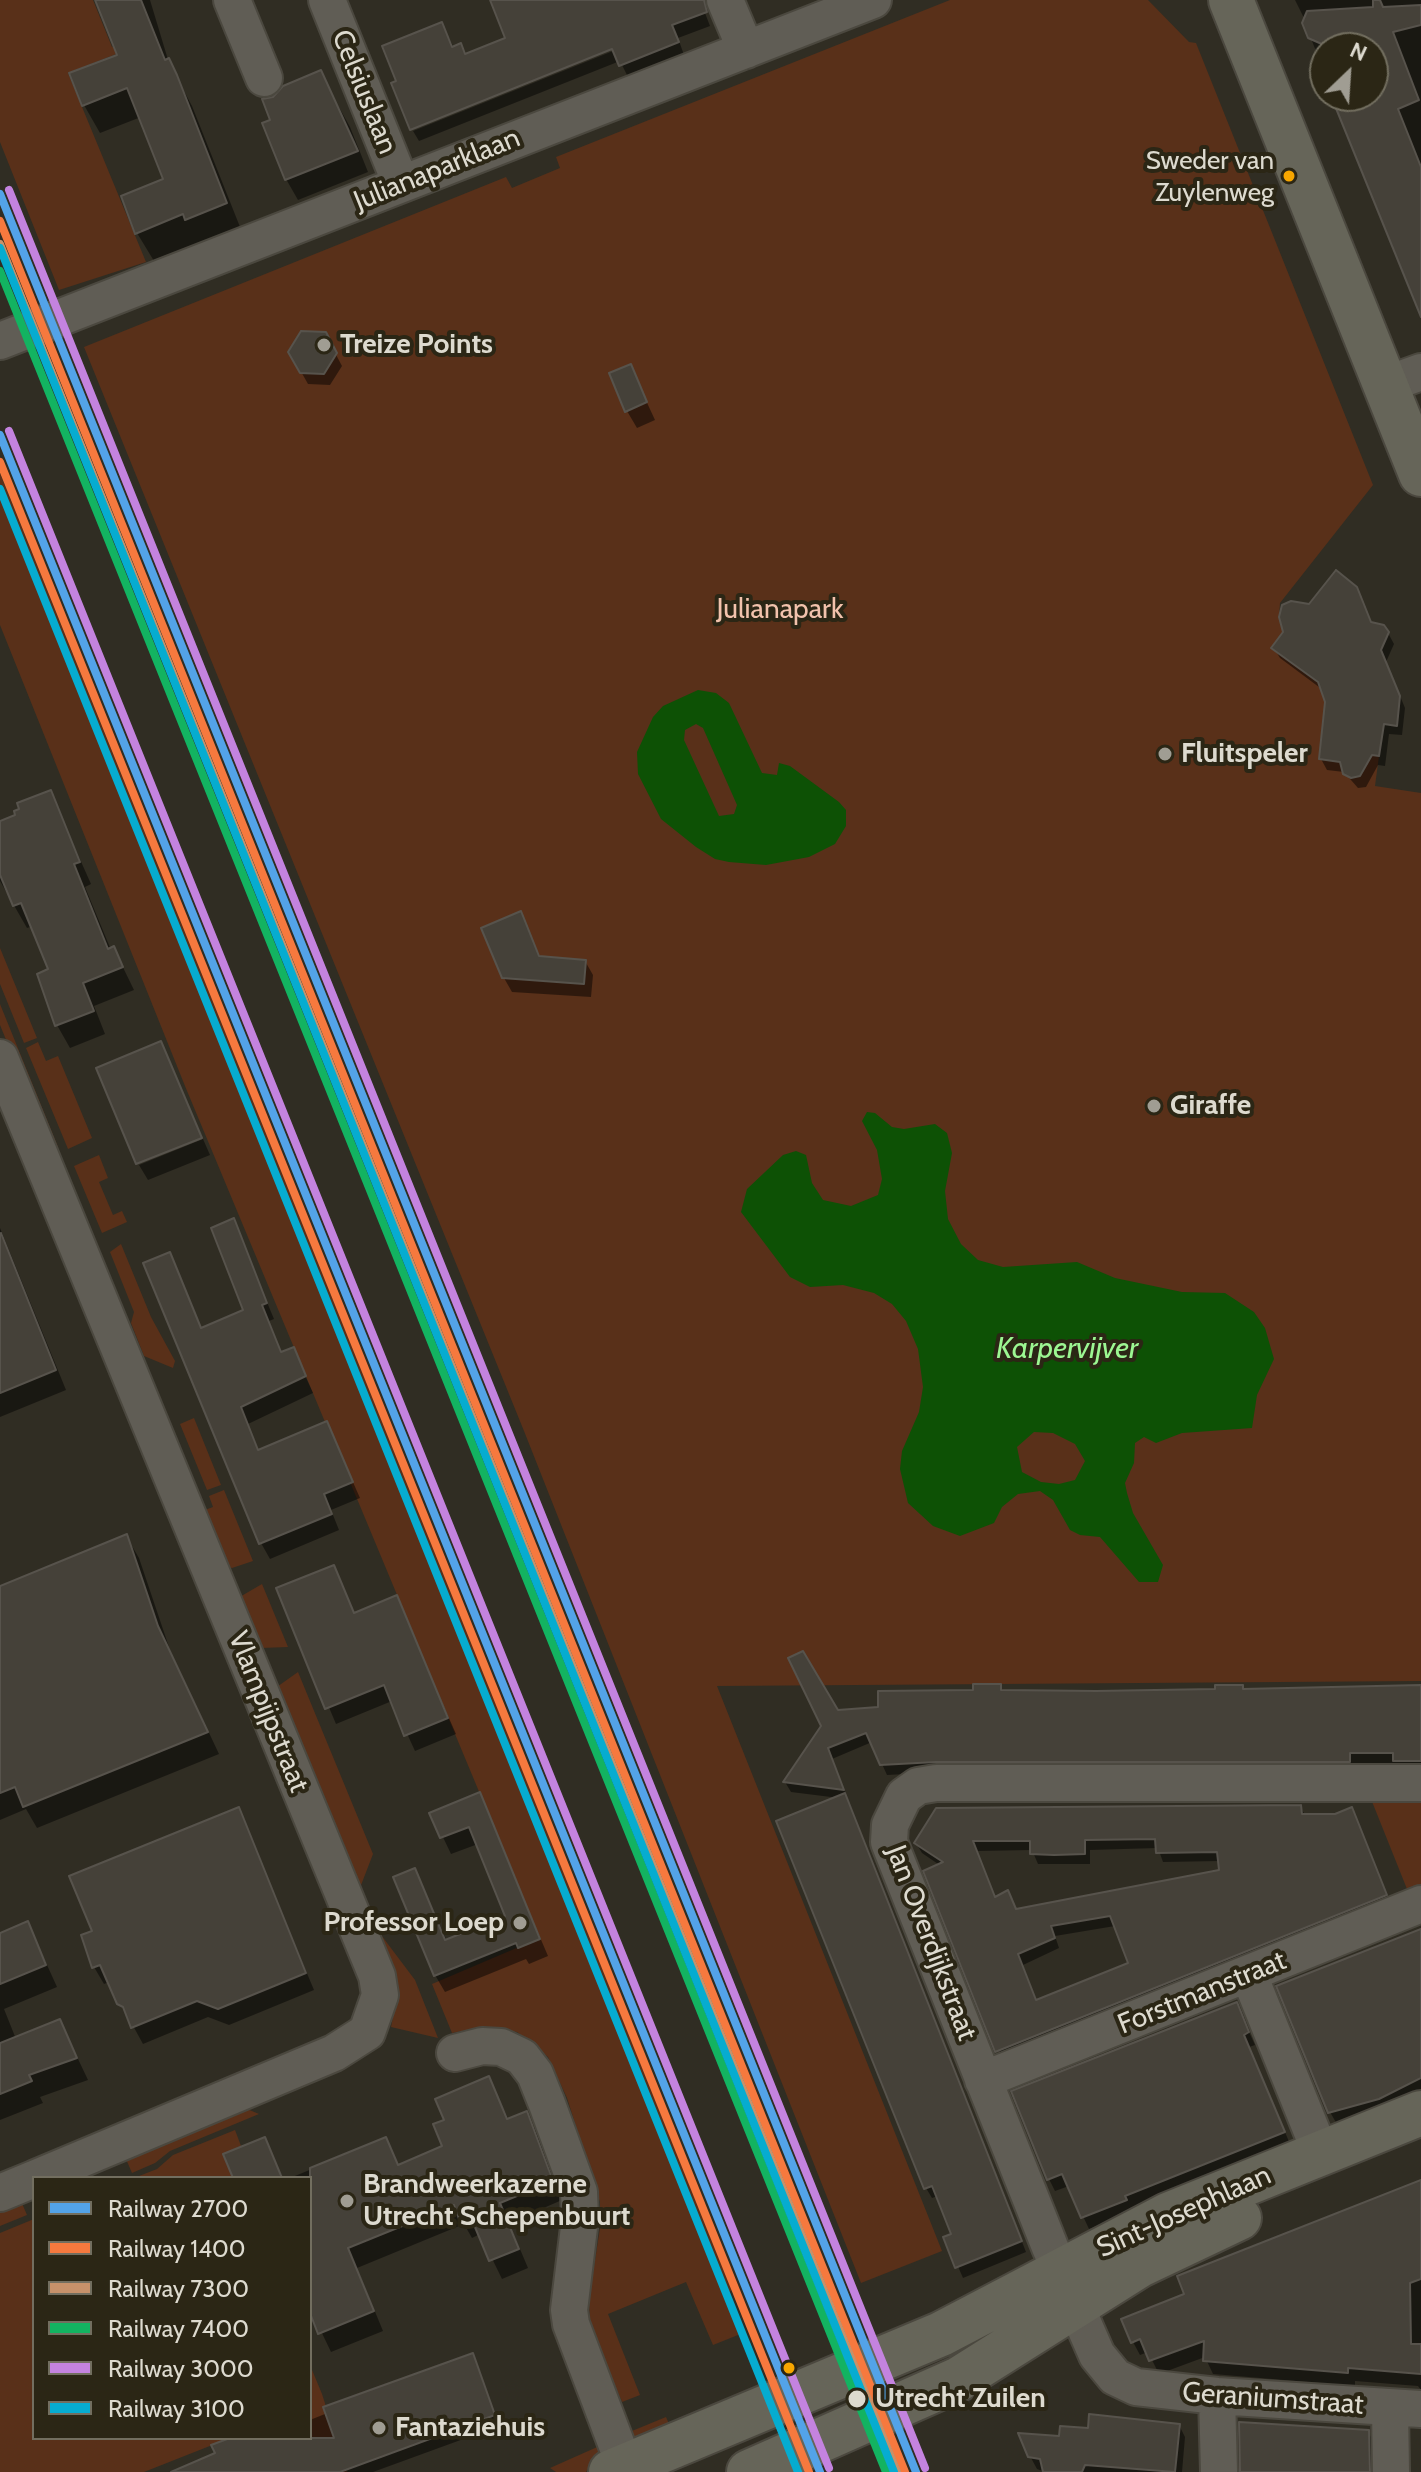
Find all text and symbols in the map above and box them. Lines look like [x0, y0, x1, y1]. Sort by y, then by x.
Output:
street label: Celsiuslaan [324, 25, 404, 159]
north arrow [1309, 32, 1389, 112]
text: N [1346, 36, 1371, 67]
street label: Julianaparklaan [349, 121, 525, 219]
place label: Sweder van Zuylenweg [1146, 145, 1274, 206]
marker: Sweder van Zuylenweg [1281, 168, 1297, 184]
place label: Treize Points [340, 328, 493, 362]
marker: Treize Points [315, 336, 333, 354]
park label: Julianapark [716, 593, 844, 627]
place label: Fluitspeler [1181, 737, 1308, 771]
marker: Fluitspeler [1156, 745, 1174, 763]
place label: Giraffe [1170, 1089, 1251, 1123]
marker: Giraffe [1145, 1097, 1163, 1115]
water label: Karpervijver [996, 1331, 1138, 1367]
street label: Vlampijpstraat [220, 1627, 316, 1797]
street label: Jan Overdijkstraat [878, 1841, 984, 2045]
place label: Professor Loep [324, 1906, 504, 1940]
marker: Professor Loep [511, 1914, 529, 1932]
street label: Forstmanstraat [1113, 1944, 1291, 2042]
street label: Sint-Josephlaan [1092, 2159, 1276, 2265]
place label: Brandweerkazerne Utrecht Schepenbuurt [363, 2168, 630, 2234]
legend [32, 2176, 312, 2440]
marker: Brandweerkazerne Utrecht Schepenbuurt [338, 2192, 356, 2210]
text: Railway 2700 [108, 2194, 248, 2223]
text: Railway 1400 [108, 2234, 246, 2263]
text: Railway 7300 [108, 2274, 249, 2303]
text: Railway 7400 [108, 2314, 249, 2343]
text: Railway 3000 [108, 2354, 254, 2383]
unlabelled marker [781, 2360, 797, 2376]
street label: Geraniumstraat [1181, 2376, 1365, 2422]
place label: Utrecht Zuilen [875, 2382, 1046, 2416]
marker: Utrecht Zuilen [846, 2388, 868, 2410]
text: Railway 3100 [108, 2394, 245, 2423]
place label: Fantaziehuis [395, 2411, 545, 2445]
marker: Fantaziehuis [370, 2419, 388, 2437]

